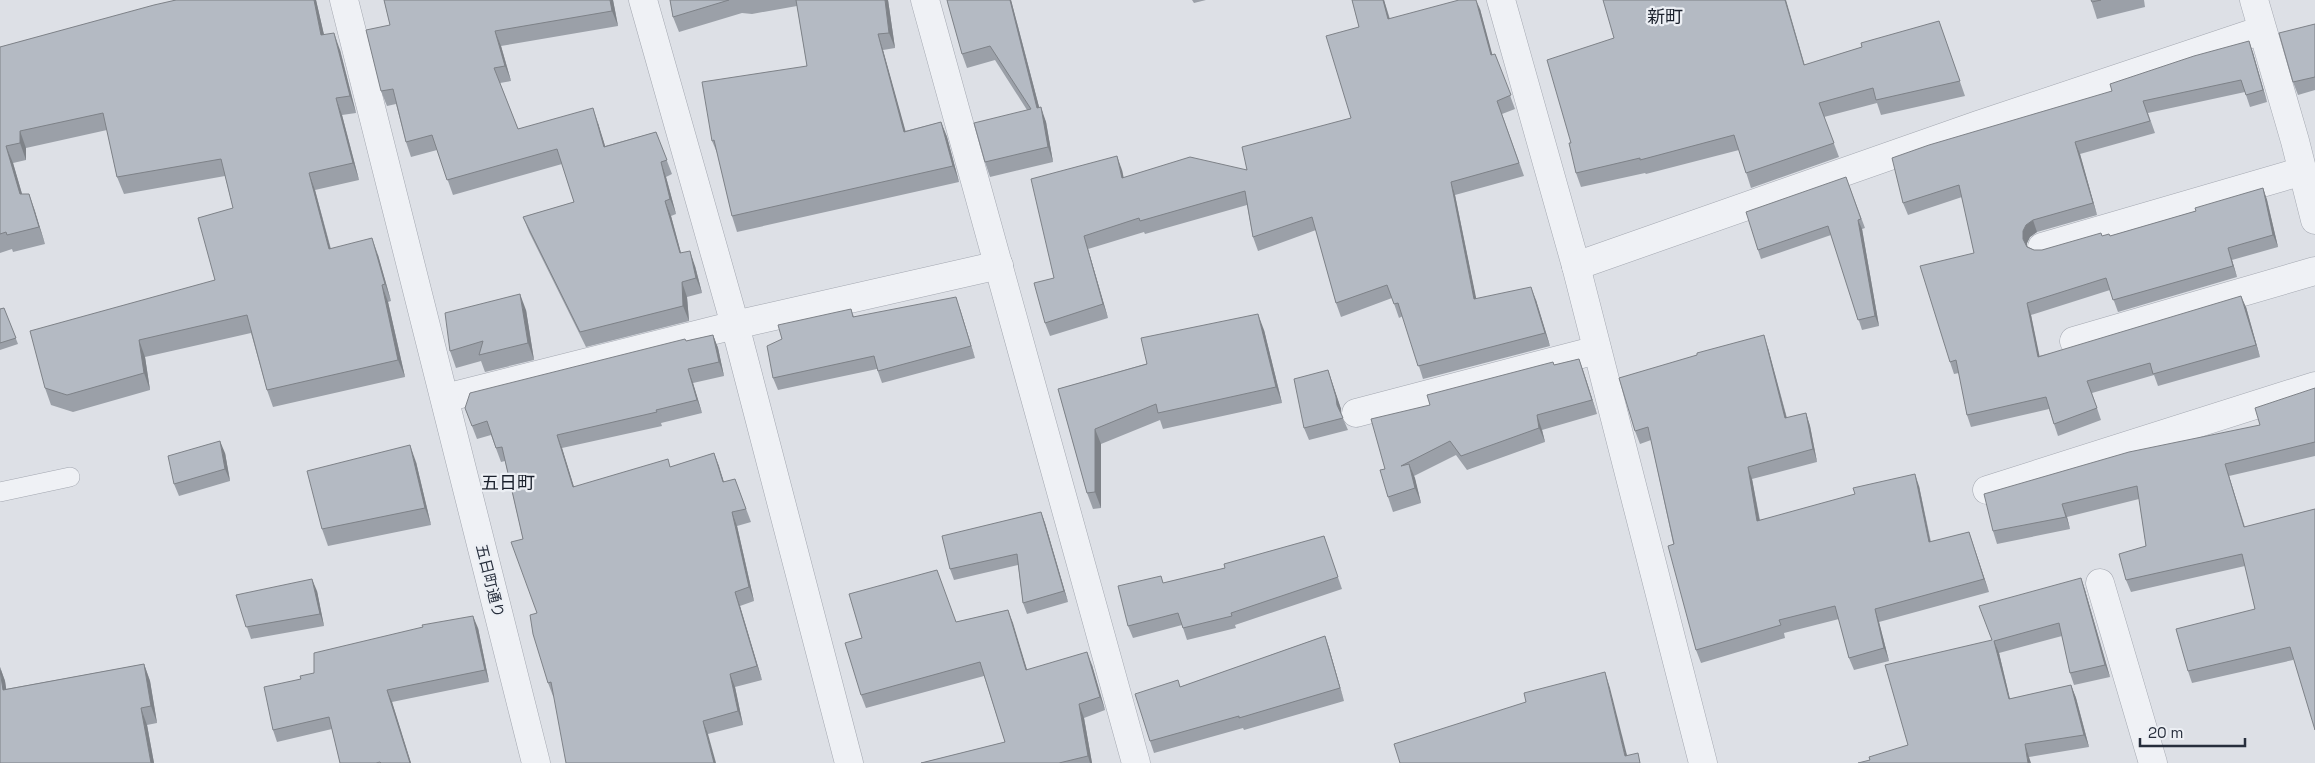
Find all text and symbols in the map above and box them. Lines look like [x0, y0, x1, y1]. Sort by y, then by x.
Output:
district label: 新町 [1647, 5, 1683, 28]
district label: 五日町 [481, 471, 535, 494]
street label: 五日町通り [472, 542, 509, 620]
scale bar [2140, 716, 2245, 748]
text: 20 m [2148, 723, 2183, 742]

